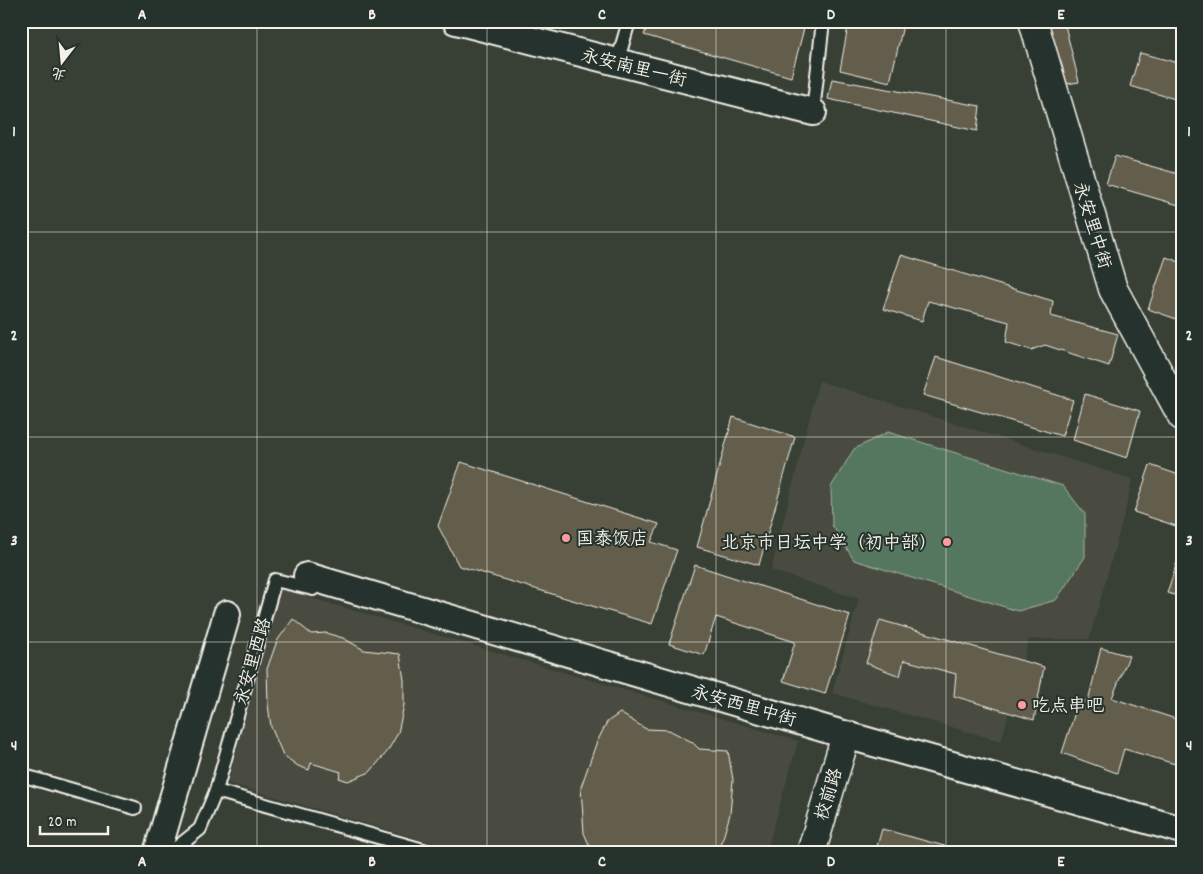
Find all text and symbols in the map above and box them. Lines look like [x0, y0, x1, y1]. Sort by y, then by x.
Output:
text: A [138, 4, 147, 27]
text: B [368, 4, 376, 27]
text: C [598, 4, 606, 27]
text: D [827, 4, 836, 27]
text: E [1057, 4, 1065, 27]
north arrow [38, 38, 88, 88]
street label: 永安南里一街 [578, 44, 689, 95]
text: 北 [49, 61, 68, 84]
text: 1 [12, 121, 16, 144]
text: 1 [1187, 121, 1191, 144]
street label: 永安里中街 [1065, 179, 1116, 272]
text: 2 [11, 325, 18, 348]
text: 2 [1186, 325, 1193, 348]
place label: 国泰饭店 [576, 528, 648, 553]
text: 3 [10, 530, 18, 553]
text: 3 [1185, 530, 1193, 553]
marker: 国泰饭店 [560, 532, 572, 544]
place label: 北京市日坛中学（初中部） [721, 532, 937, 557]
marker: 北京市日坛中学（初中部） [941, 536, 953, 548]
street label: 永安里西路 [230, 615, 279, 708]
street label: 永安西里中街 [688, 681, 799, 734]
place label: 吃点串吧 [1032, 695, 1104, 720]
marker: 吃点串吧 [1016, 699, 1028, 711]
text: 4 [11, 735, 17, 758]
text: 4 [1186, 735, 1192, 758]
street label: 校前路 [811, 765, 850, 824]
scale bar [40, 804, 108, 836]
text: 20 m [48, 812, 76, 834]
text: A [138, 851, 147, 874]
text: B [368, 851, 376, 874]
text: C [598, 851, 606, 874]
text: D [827, 851, 836, 874]
text: E [1057, 851, 1065, 874]

